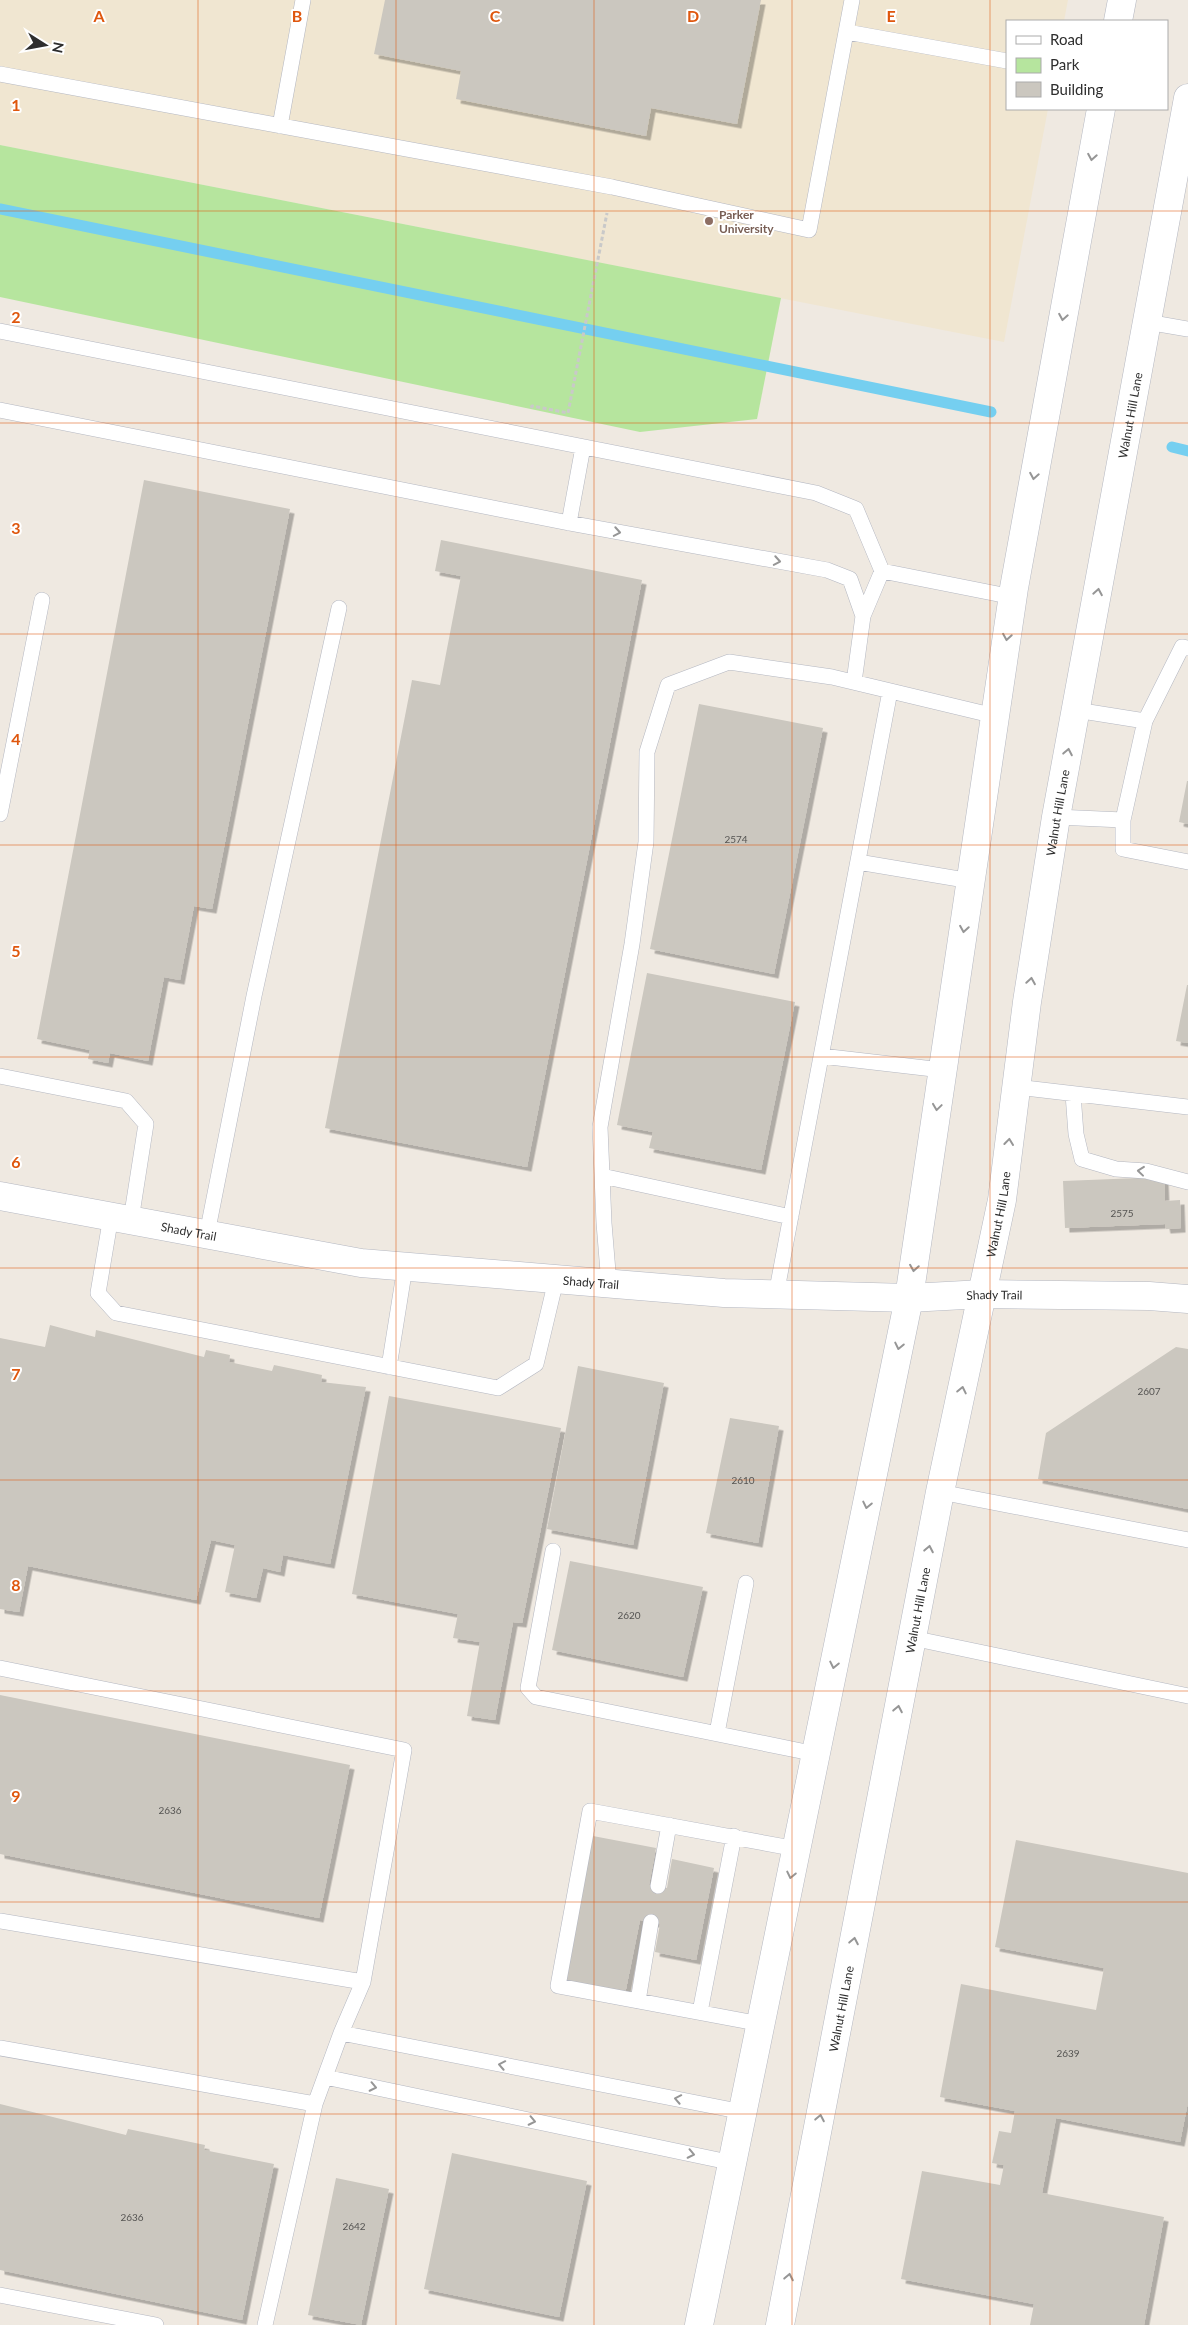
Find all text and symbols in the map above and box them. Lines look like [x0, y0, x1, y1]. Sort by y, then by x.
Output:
text: A [92, 6, 105, 25]
text: B [292, 6, 302, 25]
text: C [490, 6, 501, 25]
text: D [687, 6, 699, 25]
text: E [886, 6, 896, 25]
north arrow [20, 20, 70, 70]
legend [1006, 20, 1168, 110]
text: Road [1050, 30, 1083, 48]
text: N [49, 41, 68, 54]
text: Park [1050, 55, 1080, 73]
text: Building [1050, 80, 1103, 98]
text: 1 [11, 95, 21, 114]
one-way arrow [1088, 152, 1098, 161]
place label: Parker University [719, 207, 774, 236]
marker: Parker University [703, 215, 715, 227]
text: 2 [11, 307, 21, 326]
one-way arrow [1058, 312, 1069, 321]
street label: Walnut Hill Lane [1114, 371, 1145, 460]
one-way arrow [1029, 472, 1040, 481]
text: 3 [11, 518, 21, 537]
one-way arrow [612, 526, 621, 536]
one-way arrow [772, 555, 781, 566]
one-way arrow [1092, 588, 1102, 597]
one-way arrow [1002, 632, 1012, 641]
text: 4 [11, 729, 21, 748]
one-way arrow [1062, 748, 1073, 756]
street label: Walnut Hill Lane [1043, 768, 1072, 857]
house number: 2574 [724, 833, 748, 845]
one-way arrow [959, 925, 969, 934]
text: 5 [11, 941, 21, 960]
one-way arrow [1025, 977, 1035, 986]
one-way arrow [932, 1104, 943, 1112]
one-way arrow [1003, 1138, 1014, 1146]
text: 6 [11, 1152, 21, 1171]
one-way arrow [1136, 1166, 1144, 1177]
street label: Walnut Hill Lane [983, 1170, 1013, 1259]
house number: 2575 [1110, 1207, 1134, 1219]
street label: Shady Trail [160, 1219, 218, 1244]
one-way arrow [909, 1264, 919, 1272]
street label: Shady Trail [562, 1272, 620, 1292]
street label: Shady Trail [966, 1286, 1023, 1302]
one-way arrow [894, 1342, 905, 1351]
text: 7 [11, 1364, 21, 1383]
house number: 2607 [1137, 1385, 1161, 1397]
one-way arrow [956, 1386, 967, 1394]
house number: 2610 [731, 1474, 755, 1486]
one-way arrow [862, 1501, 872, 1510]
one-way arrow [923, 1545, 934, 1553]
street label: Walnut Hill Lane [902, 1566, 933, 1654]
text: 8 [11, 1575, 21, 1594]
house number: 2620 [617, 1609, 641, 1621]
one-way arrow [829, 1660, 840, 1669]
one-way arrow [893, 1704, 903, 1713]
text: 9 [11, 1786, 21, 1805]
house number: 2636 [158, 1804, 182, 1816]
one-way arrow [787, 1871, 797, 1880]
one-way arrow [848, 1936, 858, 1945]
street label: Walnut Hill Lane [825, 1965, 856, 2053]
house number: 2639 [1056, 2047, 1080, 2059]
one-way arrow [497, 2060, 506, 2070]
one-way arrow [368, 2082, 377, 2092]
one-way arrow [674, 2094, 683, 2105]
one-way arrow [814, 2113, 824, 2122]
one-way arrow [527, 2115, 536, 2125]
one-way arrow [686, 2148, 695, 2159]
house number: 2636 [120, 2211, 144, 2223]
house number: 2642 [342, 2220, 366, 2232]
one-way arrow [784, 2273, 794, 2282]

